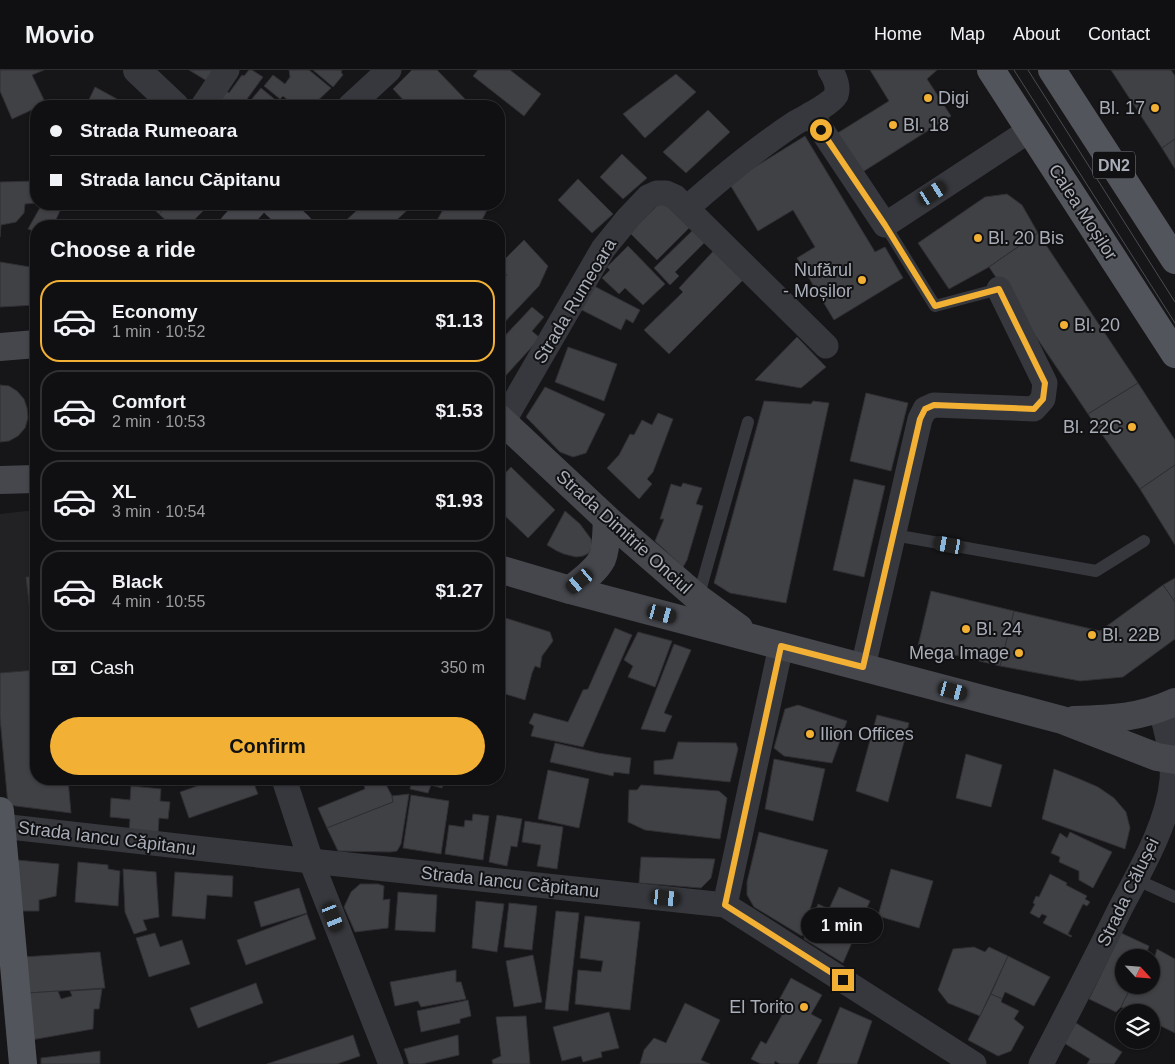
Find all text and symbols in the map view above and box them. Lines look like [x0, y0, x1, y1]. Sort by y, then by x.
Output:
text: Movio [25, 21, 94, 48]
text: Home [874, 24, 922, 44]
text: Map [950, 24, 985, 44]
text: About [1013, 24, 1060, 44]
text: Contact [1088, 24, 1150, 44]
place label: Digi [938, 88, 969, 108]
marker: Digi [922, 92, 934, 104]
place label: Bl. 17 [1099, 98, 1145, 118]
marker: Bl. 17 [1149, 102, 1161, 114]
place label: Bl. 18 [903, 115, 949, 135]
route start [810, 119, 832, 141]
marker: Bl. 18 [887, 119, 899, 131]
text: Strada Rumeoara [80, 120, 237, 141]
road number: DN2 [1093, 152, 1135, 178]
street label: Calea Moșilor [1045, 160, 1121, 264]
text: Strada Iancu Căpitanu [80, 169, 281, 190]
car [916, 179, 949, 207]
place label: Bl. 20 Bis [988, 228, 1064, 248]
marker: Bl. 20 Bis [972, 232, 984, 244]
street label: Strada Rumeoara [530, 234, 621, 367]
text: Choose a ride [50, 237, 195, 262]
place label: Nufărul - Moșilor [783, 260, 852, 301]
marker: Nufărul - Moșilor [856, 274, 868, 286]
icon: car [52, 299, 97, 344]
text: Economy [112, 301, 198, 322]
text: $1.13 [435, 310, 483, 331]
place label: Bl. 20 [1074, 315, 1120, 335]
marker: Bl. 20 [1058, 319, 1070, 331]
text: 1 min · 10:52 [112, 323, 205, 340]
icon: car [52, 389, 97, 434]
text: Comfort [112, 391, 186, 412]
text: $1.53 [435, 400, 483, 421]
text: 2 min · 10:53 [112, 413, 205, 430]
place label: Bl. 22C [1063, 417, 1122, 437]
marker: Bl. 22C [1126, 421, 1138, 433]
street label: Strada Dimitrie Onciul [552, 466, 696, 598]
icon: car [52, 479, 97, 524]
text: XL [112, 481, 136, 502]
text: $1.93 [435, 490, 483, 511]
text: 3 min · 10:54 [112, 503, 205, 520]
car [932, 535, 965, 555]
car [563, 566, 596, 596]
icon: car [52, 569, 97, 614]
text: Black [112, 571, 163, 592]
text: $1.27 [435, 580, 483, 601]
text: 4 min · 10:55 [112, 593, 205, 610]
car [645, 603, 678, 625]
place label: Bl. 24 [976, 619, 1022, 639]
marker: Bl. 24 [960, 623, 972, 635]
place label: Bl. 22B [1102, 625, 1160, 645]
marker: Bl. 22B [1086, 629, 1098, 641]
place label: Mega Image [909, 643, 1009, 663]
marker: Mega Image [1013, 647, 1025, 659]
icon: cash [50, 654, 78, 682]
text: Cash [90, 657, 134, 678]
text: 350 m [441, 659, 485, 676]
car [936, 680, 969, 702]
button: Confirm [50, 717, 485, 775]
place label: Ilion Offices [820, 724, 914, 744]
marker: Ilion Offices [804, 728, 816, 740]
street label: Strada Iancu Căpitanu [17, 817, 197, 859]
street label: Strada Călușei [1093, 835, 1163, 949]
street label: Strada Iancu Căpitanu [420, 863, 600, 901]
car [650, 889, 681, 907]
car [320, 900, 345, 934]
callout: 1 min [802, 908, 884, 942]
text: 1 min [821, 917, 863, 934]
north arrow [1115, 949, 1160, 994]
map controls [1115, 949, 1160, 1049]
route end [832, 969, 854, 991]
place label: El Torito [729, 997, 794, 1017]
marker: El Torito [798, 1001, 810, 1013]
button: layers [1115, 1004, 1160, 1049]

